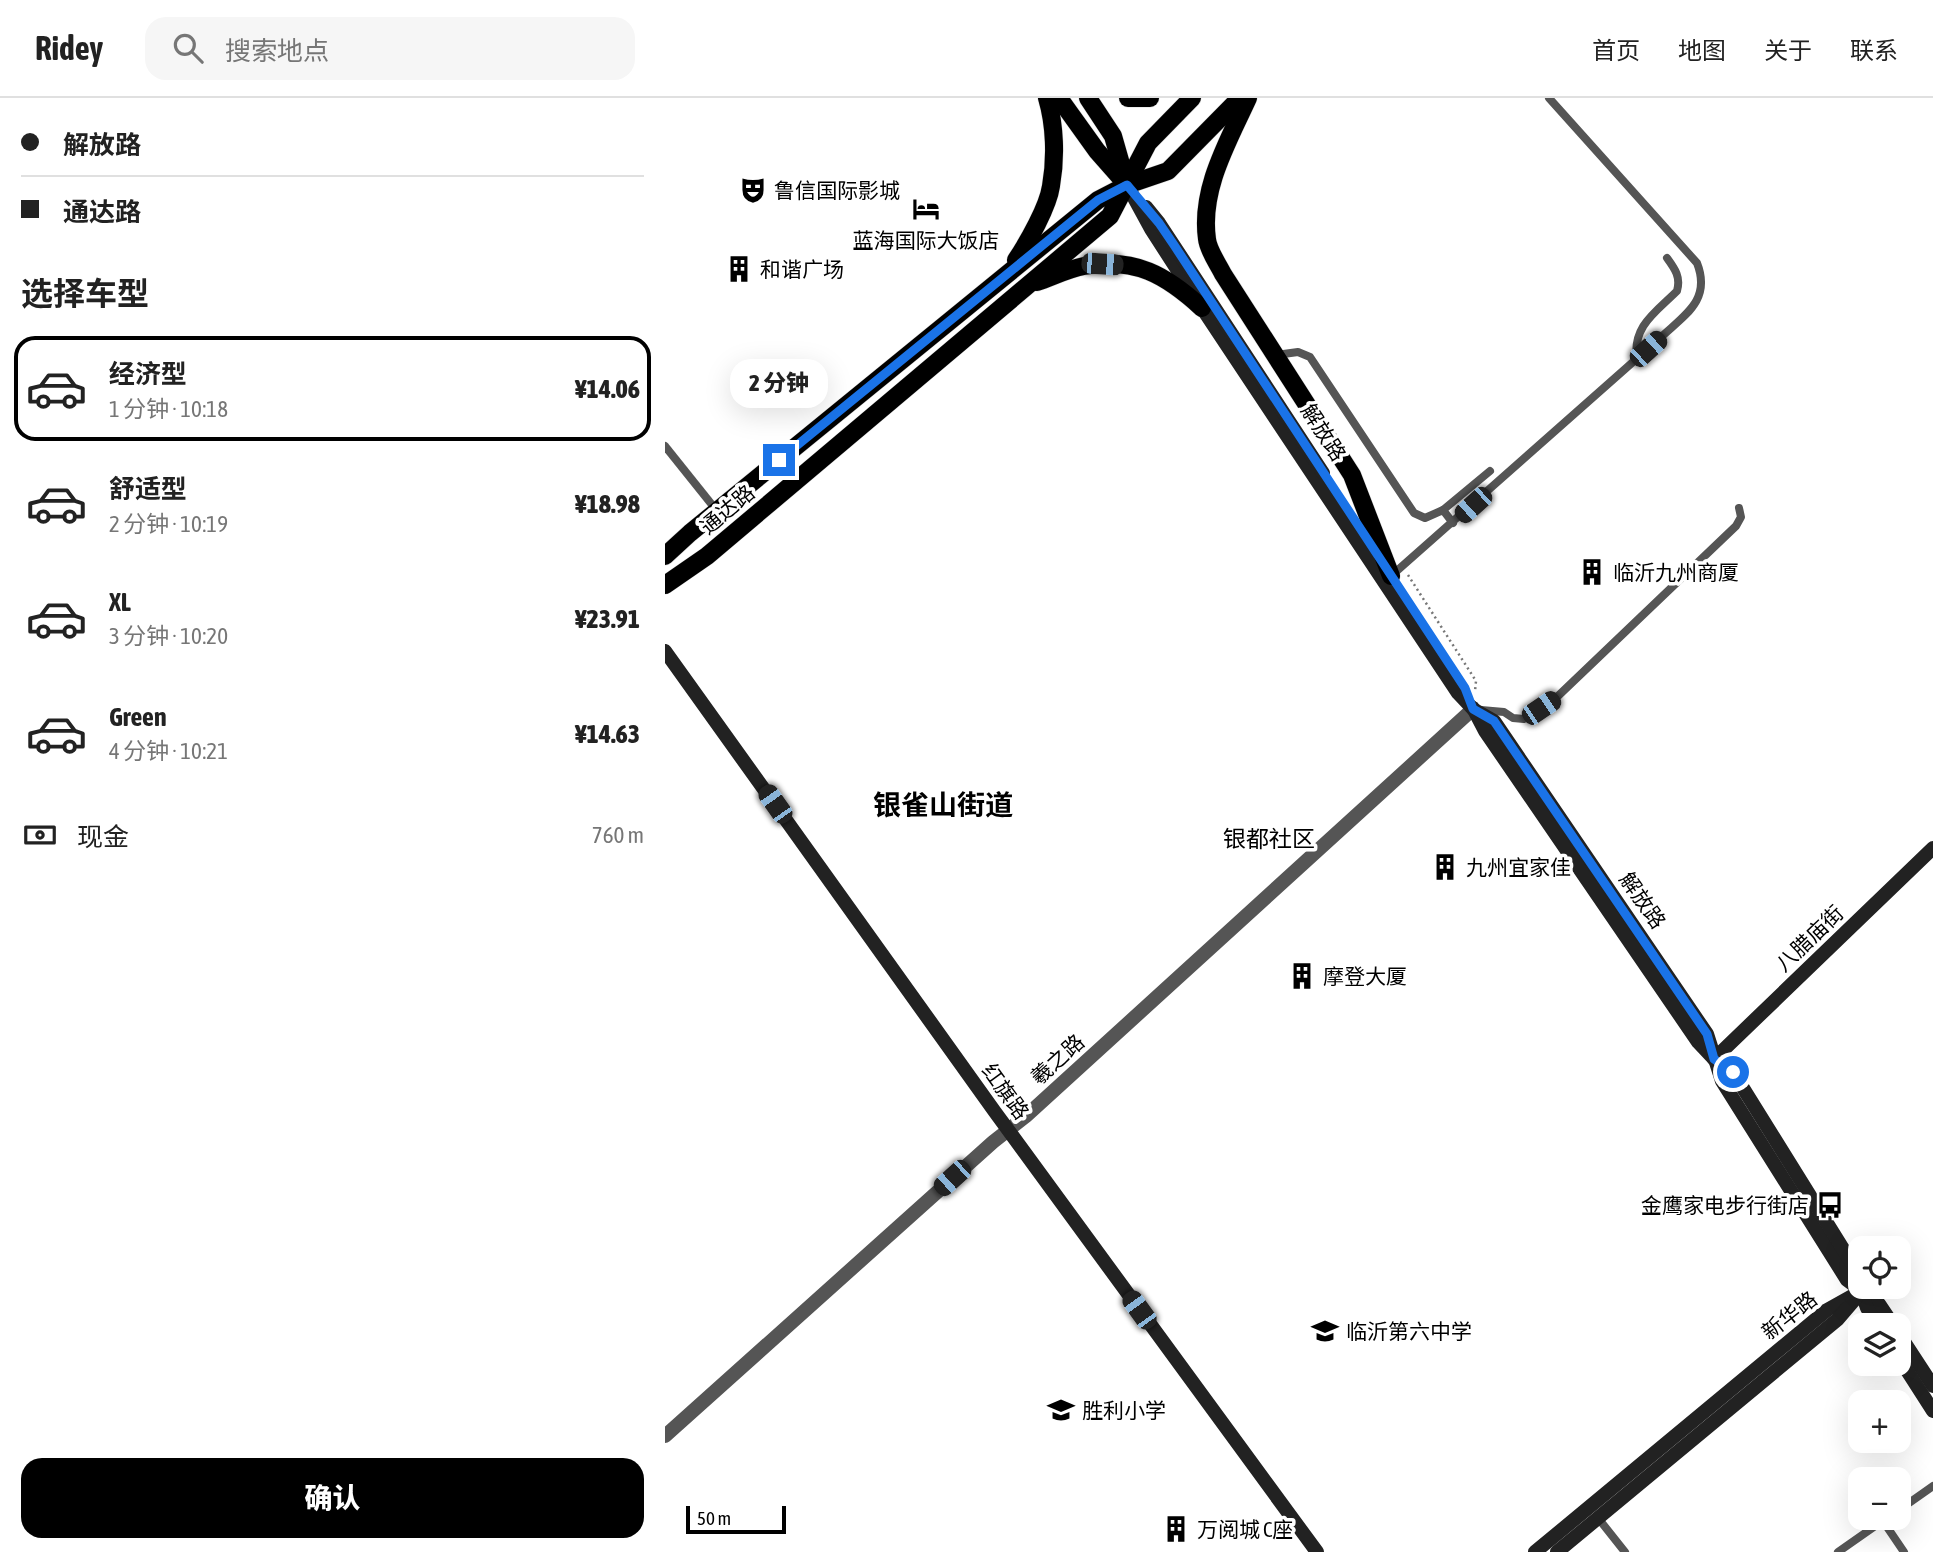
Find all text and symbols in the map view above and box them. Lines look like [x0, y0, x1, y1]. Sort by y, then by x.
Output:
search box [145, 17, 635, 80]
text: Ridey [35, 29, 103, 67]
icon: search [169, 29, 207, 67]
text: 搜索地点 [225, 36, 329, 66]
text: 首页 [1592, 37, 1640, 64]
text: 地图 [1678, 37, 1726, 64]
text: 关于 [1764, 37, 1812, 64]
text: 联系 [1850, 37, 1898, 64]
text: 解放路 [63, 130, 141, 160]
theatre icon: 鲁信国际影城 [738, 175, 768, 205]
place label: 鲁信国际影城 [774, 178, 900, 202]
hotel icon: 蓝海国际大饭店 [911, 194, 941, 224]
text: 通达路 [63, 197, 141, 227]
place label: 蓝海国际大饭店 [853, 228, 1000, 252]
car [1081, 252, 1124, 276]
building icon: 和谐广场 [724, 254, 754, 284]
place label: 和谐广场 [760, 257, 844, 281]
text: 选择车型 [21, 275, 149, 312]
car [1626, 327, 1671, 371]
icon: car [25, 357, 88, 420]
callout: 2 分钟 [730, 358, 828, 408]
text: 经济型 [109, 359, 187, 389]
text: 2 分钟 [749, 370, 809, 396]
text: ¥14.06 [575, 374, 640, 404]
text: 1 分钟 · 10:18 [109, 396, 228, 422]
street label: 解放路 [1297, 399, 1351, 465]
route end [763, 444, 795, 476]
icon: car [25, 472, 88, 535]
text: 舒适型 [109, 474, 187, 504]
street label: 通达路 [695, 480, 759, 538]
car [1451, 483, 1496, 527]
text: ¥18.98 [575, 489, 640, 519]
text: 2 分钟 · 10:19 [109, 511, 228, 537]
building icon: 临沂九州商厦 [1577, 557, 1607, 587]
place label: 临沂九州商厦 [1613, 560, 1739, 584]
icon: car [25, 587, 88, 650]
text: XL [109, 587, 131, 617]
text: ¥23.91 [575, 604, 640, 634]
text: 3 分钟 · 10:20 [109, 623, 228, 649]
car [1518, 688, 1565, 728]
icon: car [25, 702, 88, 765]
text: Green [109, 702, 167, 732]
text: ¥14.63 [575, 719, 640, 749]
text: 4 分钟 · 10:21 [109, 738, 228, 764]
car [755, 781, 796, 827]
district label: 银雀山街道 [873, 789, 1013, 821]
icon: cash [21, 816, 59, 854]
text: 现金 [77, 822, 129, 852]
text: 760 m [592, 822, 644, 848]
district label: 银都社区 [1223, 826, 1315, 852]
building icon: 九州宜家佳 [1430, 852, 1460, 882]
place label: 九州宜家佳 [1466, 855, 1571, 879]
street label: 解放路 [1615, 867, 1671, 933]
street label: 八腊庙街 [1770, 900, 1848, 976]
building icon: 摩登大厦 [1287, 961, 1317, 991]
place label: 摩登大厦 [1323, 964, 1407, 988]
street label: 羲之路 [1026, 1029, 1088, 1089]
route start [1717, 1056, 1749, 1088]
street label: 红旗路 [978, 1058, 1034, 1124]
car [930, 1156, 975, 1200]
bus stop icon: 金鹰家电步行街店 [1815, 1190, 1845, 1220]
place label: 金鹰家电步行街店 [1641, 1193, 1809, 1217]
map controls [1848, 1236, 1911, 1530]
button: locate [1848, 1236, 1911, 1299]
street label: 新华路 [1757, 1286, 1821, 1344]
car [1119, 1287, 1160, 1333]
button: layers [1848, 1313, 1911, 1376]
school or university icon: 临沂第六中学 [1310, 1316, 1340, 1346]
place label: 临沂第六中学 [1346, 1319, 1472, 1343]
button: + [1848, 1390, 1911, 1453]
school or university icon: 胜利小学 [1046, 1395, 1076, 1425]
place label: 胜利小学 [1082, 1398, 1166, 1422]
button: 确认 [21, 1458, 644, 1538]
button: − [1848, 1467, 1911, 1530]
scale bar [686, 1503, 786, 1535]
text: 50 m [697, 1507, 731, 1529]
building icon: 万阅城 C座 [1161, 1514, 1191, 1544]
place label: 万阅城 C座 [1197, 1517, 1293, 1541]

